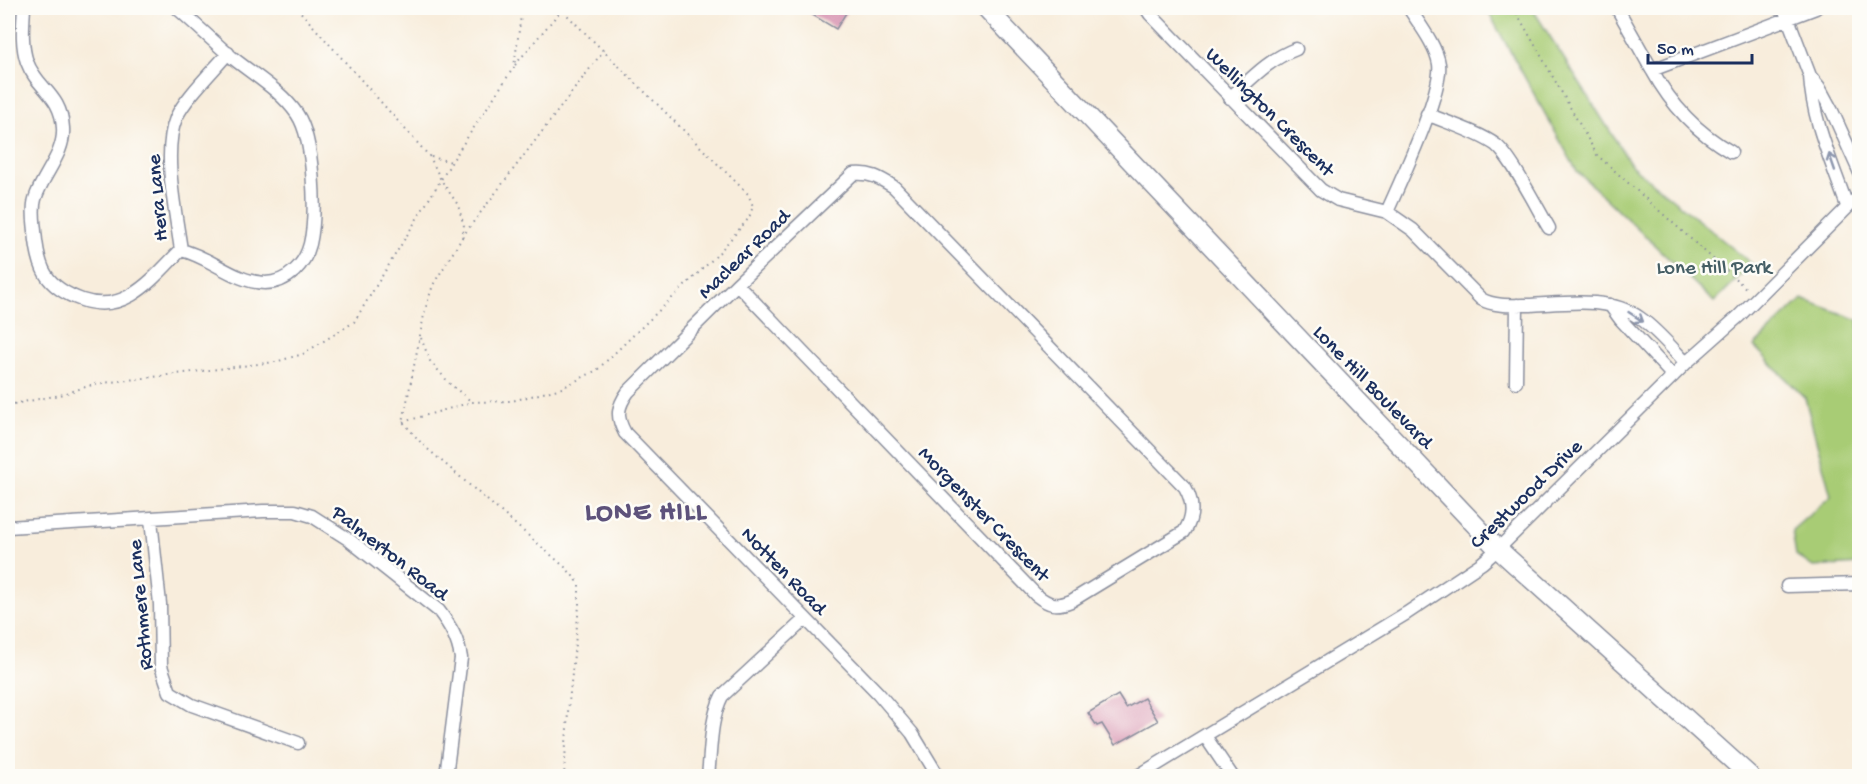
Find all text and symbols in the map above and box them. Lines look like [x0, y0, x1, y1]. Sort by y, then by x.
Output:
scale bar [1648, 27, 1752, 65]
text: 50 m [1657, 40, 1694, 61]
street label: Wellington Crescent [1199, 44, 1340, 185]
street label: Hera Lane [143, 152, 176, 242]
one-way arrow [1826, 153, 1837, 172]
street label: Maclear Road [694, 204, 798, 306]
park label: Lone Hill Park [1656, 257, 1774, 282]
one-way arrow [1628, 310, 1645, 323]
street label: Lone Hill Boulevard [1306, 321, 1438, 457]
street label: Crestwood Drive [1466, 435, 1590, 556]
street label: Morgenster Crescent [911, 442, 1055, 590]
district label: LONE HILL [585, 498, 708, 530]
street label: Palmerton Road [325, 501, 454, 609]
street label: Notten Road [734, 523, 832, 623]
street label: Rothmere Lane [124, 537, 161, 671]

